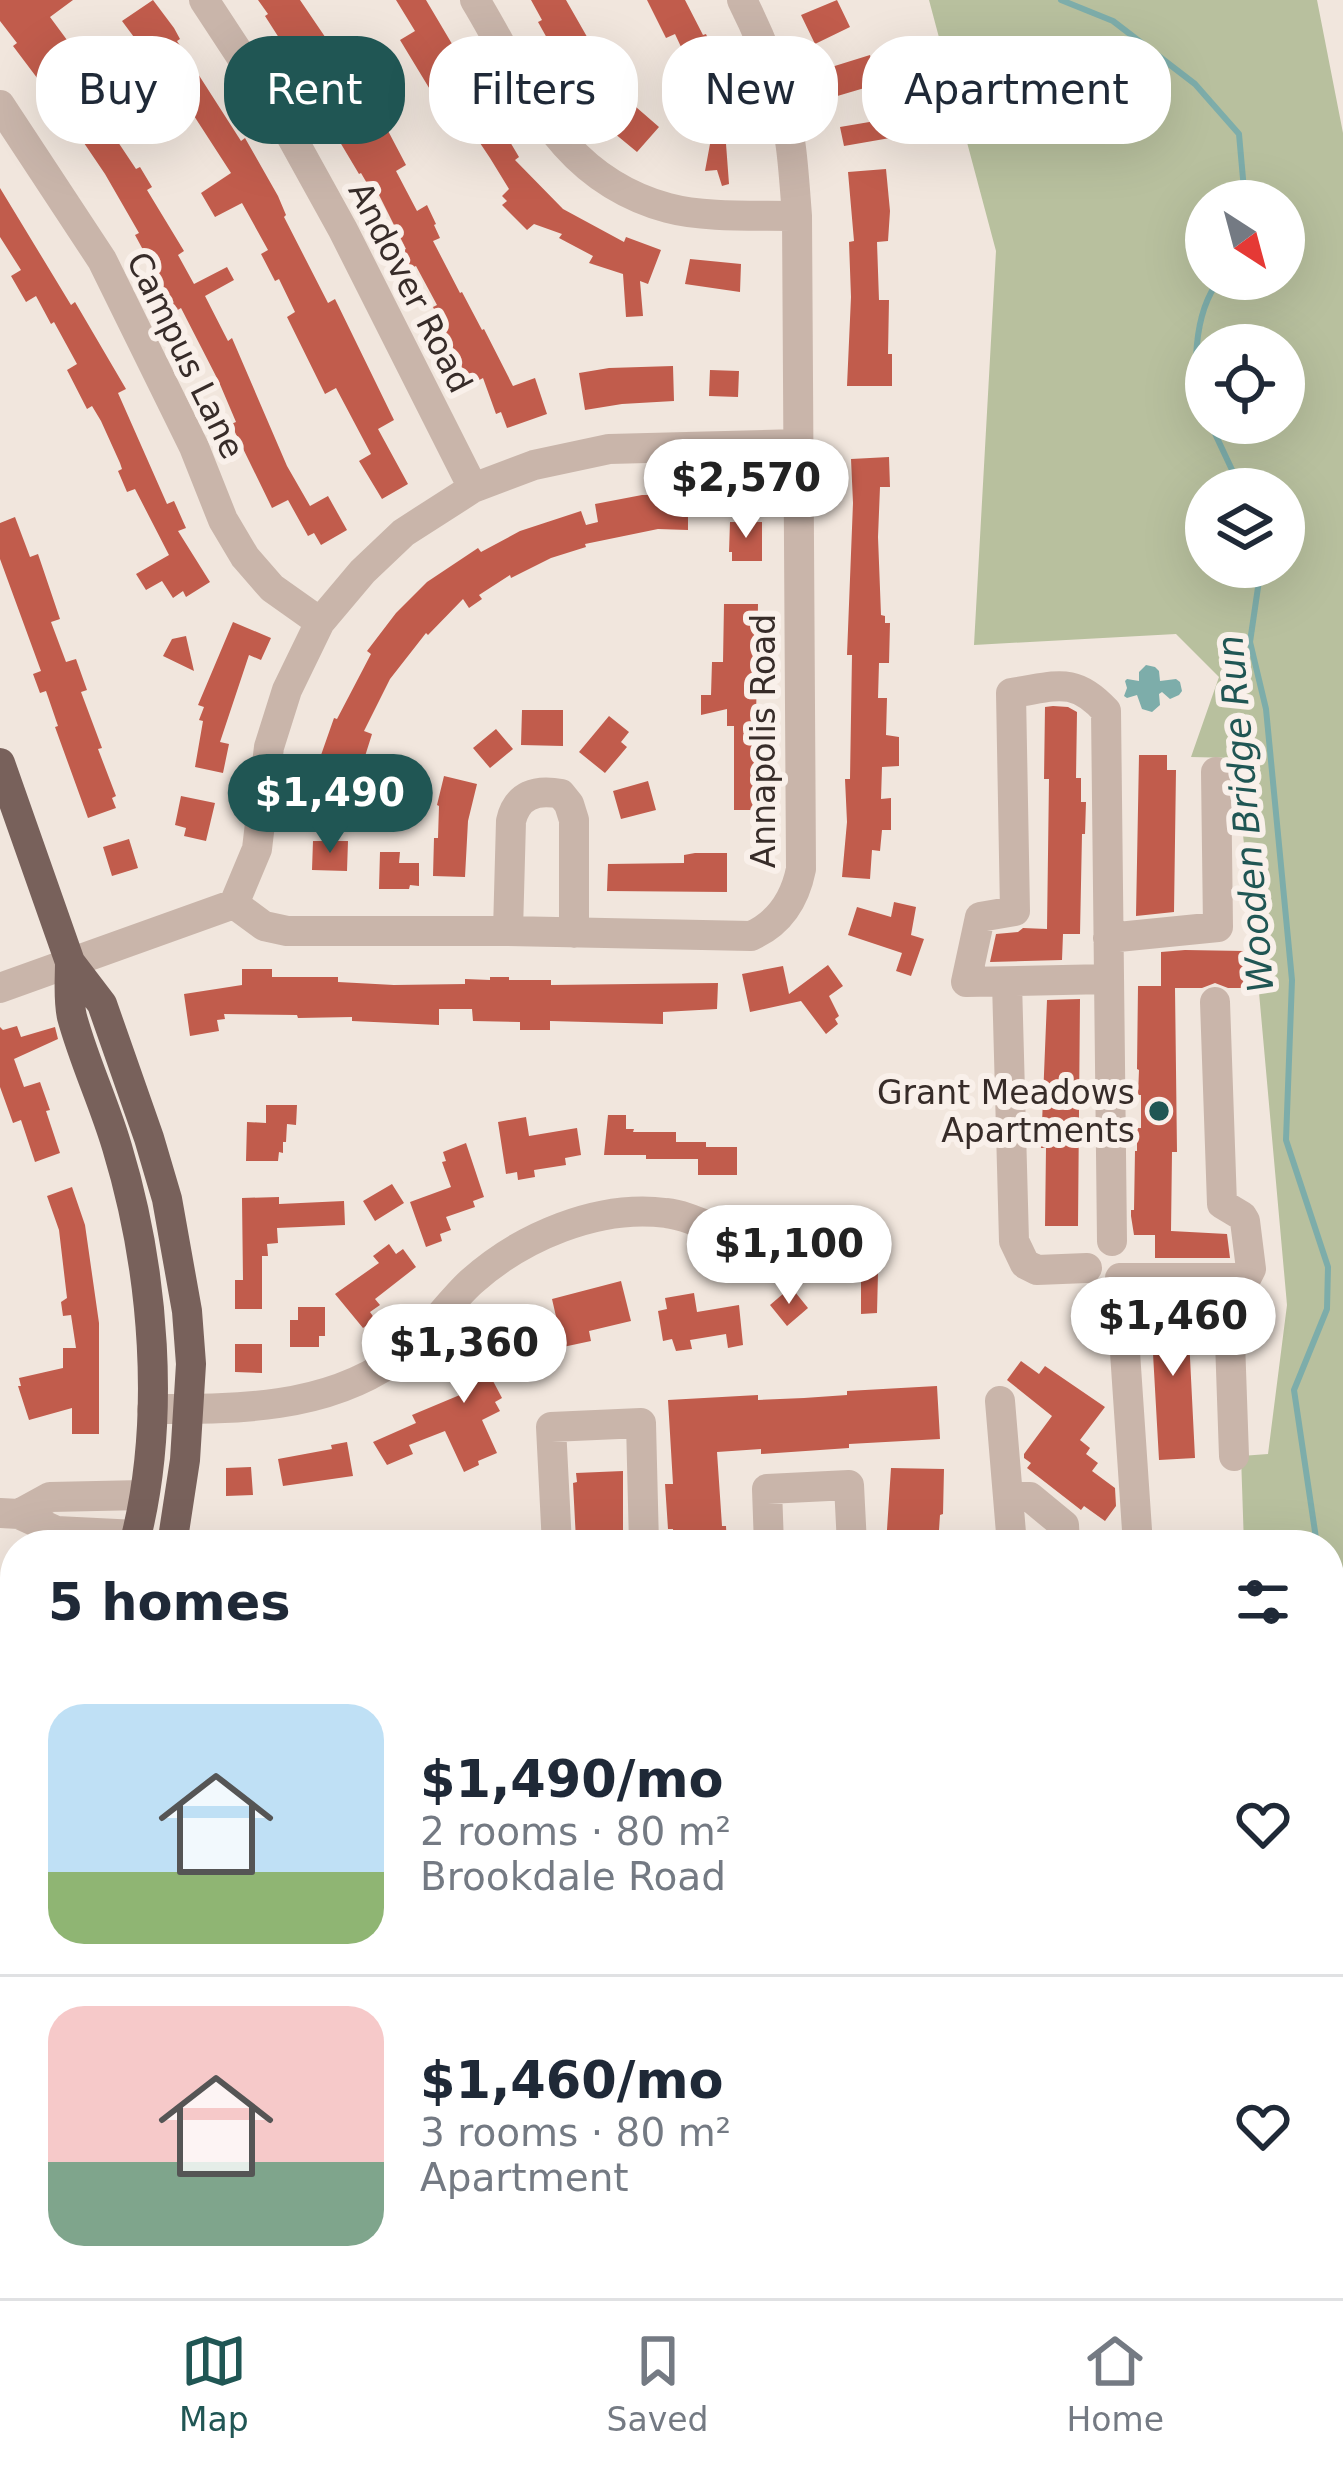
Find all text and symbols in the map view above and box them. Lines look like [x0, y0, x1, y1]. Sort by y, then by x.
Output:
chip: Buy [36, 36, 200, 144]
chip: Rent [224, 36, 405, 144]
chip: Filters [429, 36, 638, 144]
chip: New [662, 36, 838, 144]
chip: Apartment [862, 36, 1171, 144]
street label: Andover Road [341, 175, 480, 399]
north arrow [1185, 180, 1305, 300]
map controls [1185, 180, 1305, 588]
street label: Campus Lane [119, 246, 252, 465]
button: locate [1185, 324, 1305, 444]
pin: $2,570 [648, 439, 844, 541]
text: $2,570 [671, 455, 821, 500]
button: layers [1185, 468, 1305, 588]
street label: Annapolis Road [744, 614, 783, 868]
water label: Wooden Bridge Run [1209, 634, 1282, 994]
pin: $1,490 [232, 754, 428, 856]
text: $1,490 [255, 770, 405, 815]
place label: Grant Meadows Apartments [877, 1073, 1135, 1150]
marker: Grant Meadows Apartments [1146, 1098, 1172, 1124]
pin: $1,100 [691, 1205, 887, 1307]
text: $1,100 [714, 1221, 864, 1266]
pin: $1,460 [1075, 1277, 1271, 1379]
text: $1,460 [1098, 1293, 1248, 1338]
pin: $1,360 [366, 1304, 562, 1406]
text: $1,360 [389, 1320, 539, 1365]
icon: filters [1230, 1569, 1296, 1635]
text: 5 homes [48, 1573, 291, 1632]
text: $1,490/mo [420, 1750, 724, 1809]
icon: home [144, 1752, 288, 1896]
icon: heart [1230, 1791, 1296, 1857]
text: 2 rooms · 80 m² [420, 1809, 731, 1854]
text: Brookdale Road [420, 1854, 726, 1899]
text: $1,460/mo [420, 2051, 724, 2110]
icon: home [144, 2054, 288, 2198]
icon: heart [1230, 2093, 1296, 2159]
text: 3 rooms · 80 m² [420, 2110, 731, 2155]
text: Apartment [420, 2155, 629, 2200]
tab: Map [179, 2328, 249, 2439]
tab: Saved [607, 2328, 709, 2439]
tab: Home [1067, 2328, 1164, 2439]

